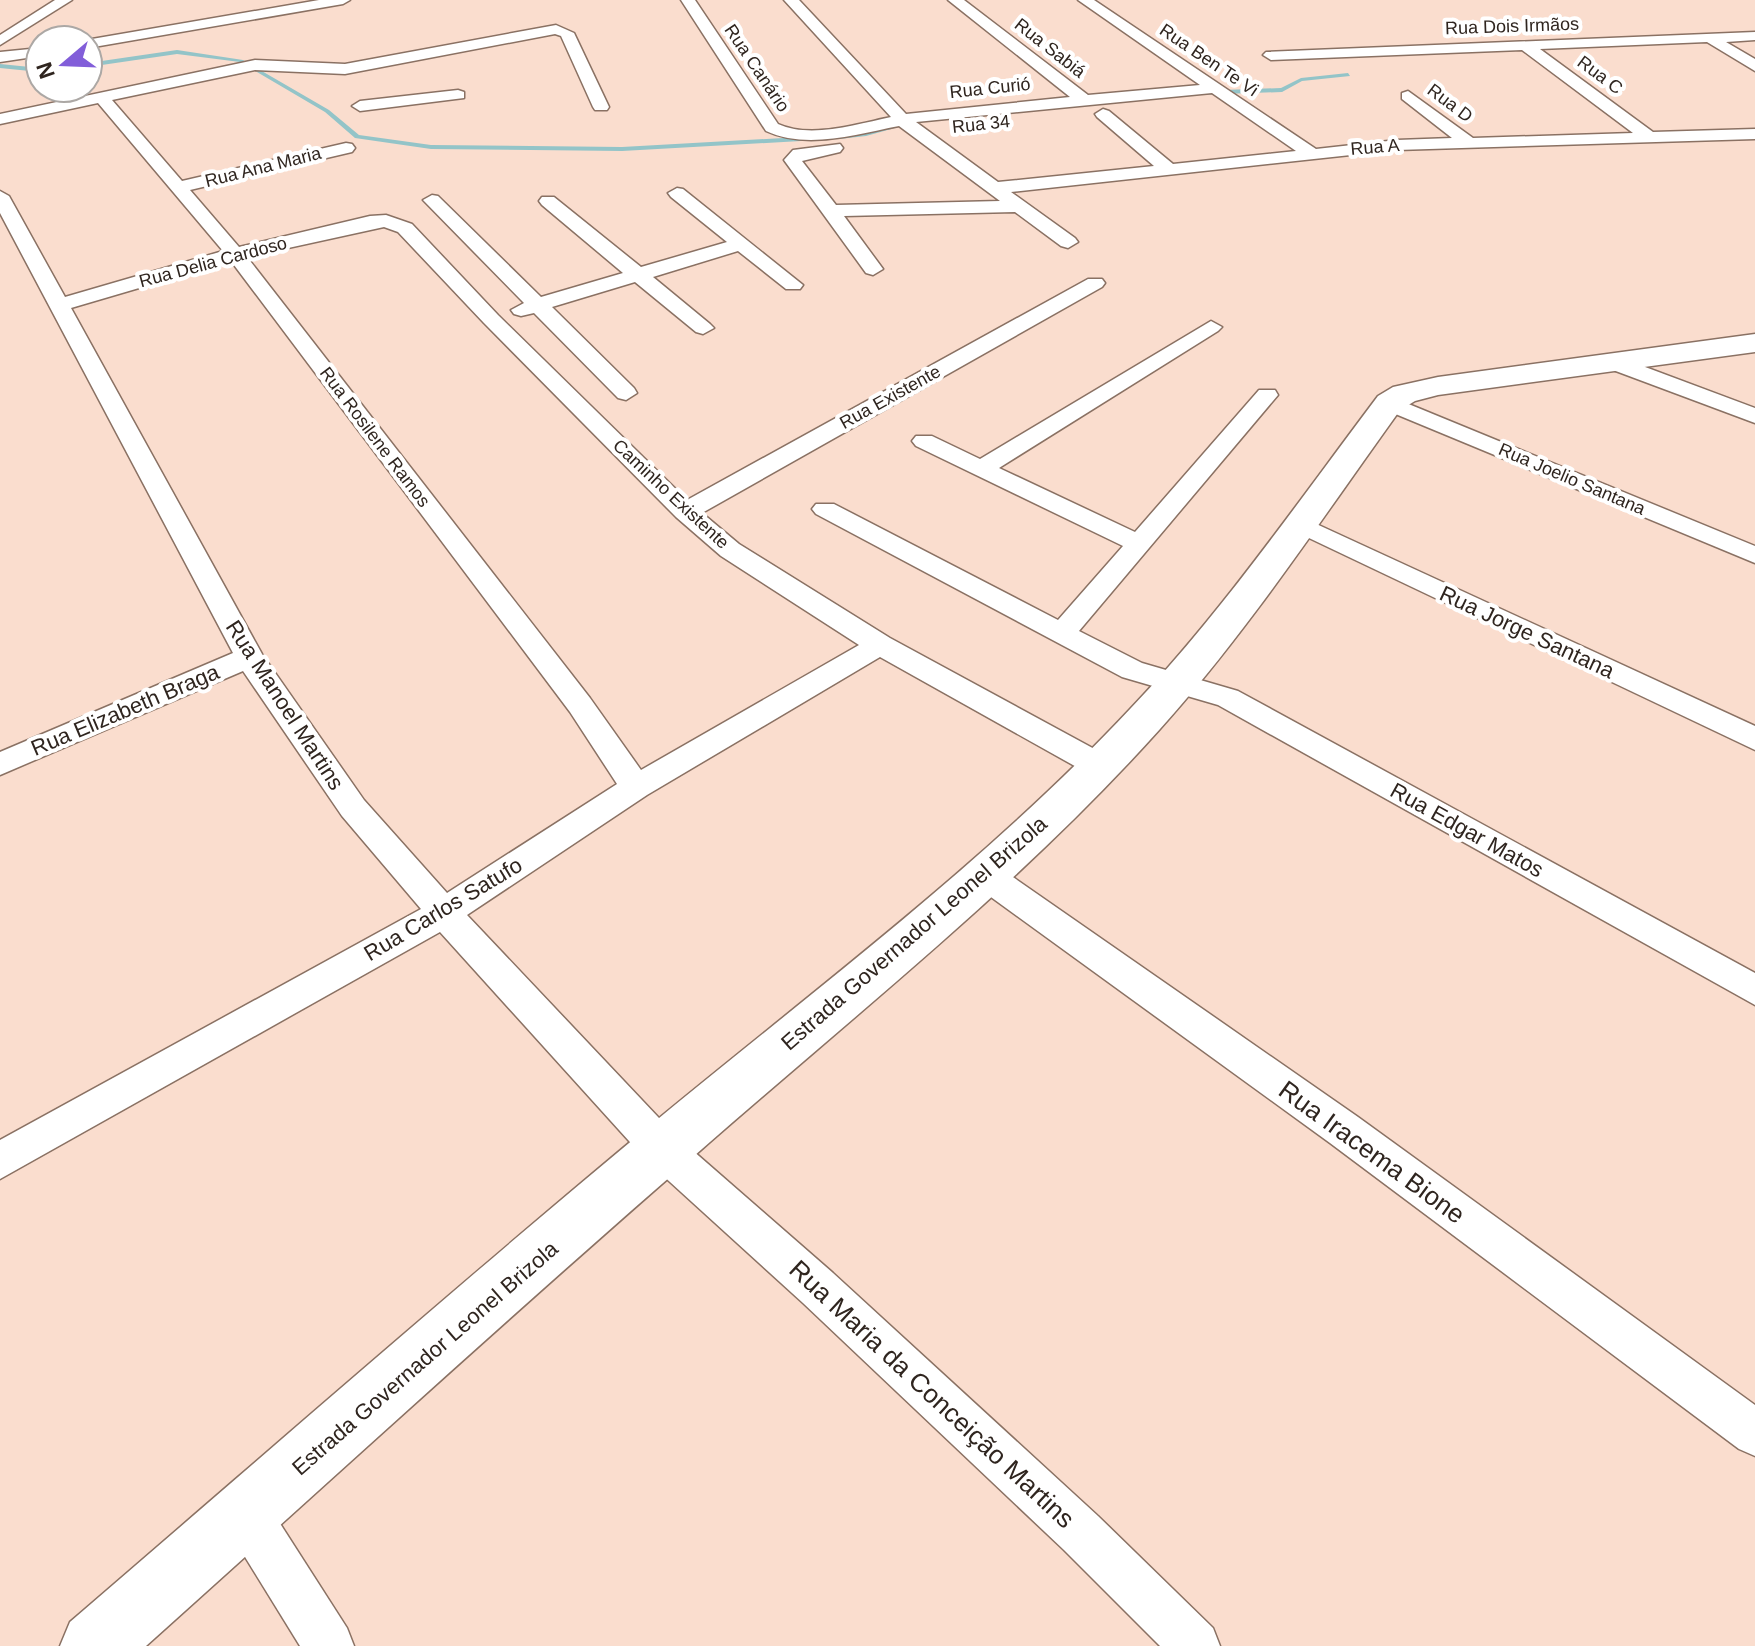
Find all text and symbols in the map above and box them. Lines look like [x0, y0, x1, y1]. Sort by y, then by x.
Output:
street label: Rua Sabiá [1011, 14, 1090, 82]
street label: Rua Dois Irmãos [1445, 14, 1579, 38]
street label: Rua Ben Te Vi [1156, 20, 1262, 100]
street label: Rua Canário [720, 21, 794, 115]
north arrow [24, 24, 104, 104]
street label: Rua C [1574, 52, 1626, 98]
text: N [31, 59, 60, 82]
street label: Rua Curió [949, 74, 1031, 102]
street label: Rua D [1424, 80, 1476, 126]
street label: Rua 34 [951, 111, 1011, 137]
street label: Rua A [1350, 135, 1400, 159]
street label: Rua Ana Maria [203, 143, 324, 191]
street label: Rua Delia Cardoso [137, 233, 289, 291]
street label: Rua Existente [836, 361, 944, 433]
street label: Rua Rosilene Ramos [316, 363, 434, 511]
street label: Caminho Existente [609, 435, 733, 553]
street label: Rua Joelio Santana [1496, 439, 1649, 519]
street label: Rua Jorge Santana [1436, 581, 1619, 684]
street label: Rua Manoel Martins [221, 616, 349, 794]
street label: Rua Elizabeth Braga [27, 659, 223, 761]
street label: Rua Edgar Matos [1386, 778, 1548, 882]
street label: Estrada Governador Leonel Brizola [776, 810, 1052, 1055]
street label: Rua Carlos Satufo [360, 852, 526, 966]
street label: Rua Iracema Bione [1273, 1074, 1471, 1230]
street label: Estrada Governador Leonel Brizola [287, 1235, 563, 1480]
street label: Rua Maria da Conceição Martins [783, 1254, 1081, 1534]

